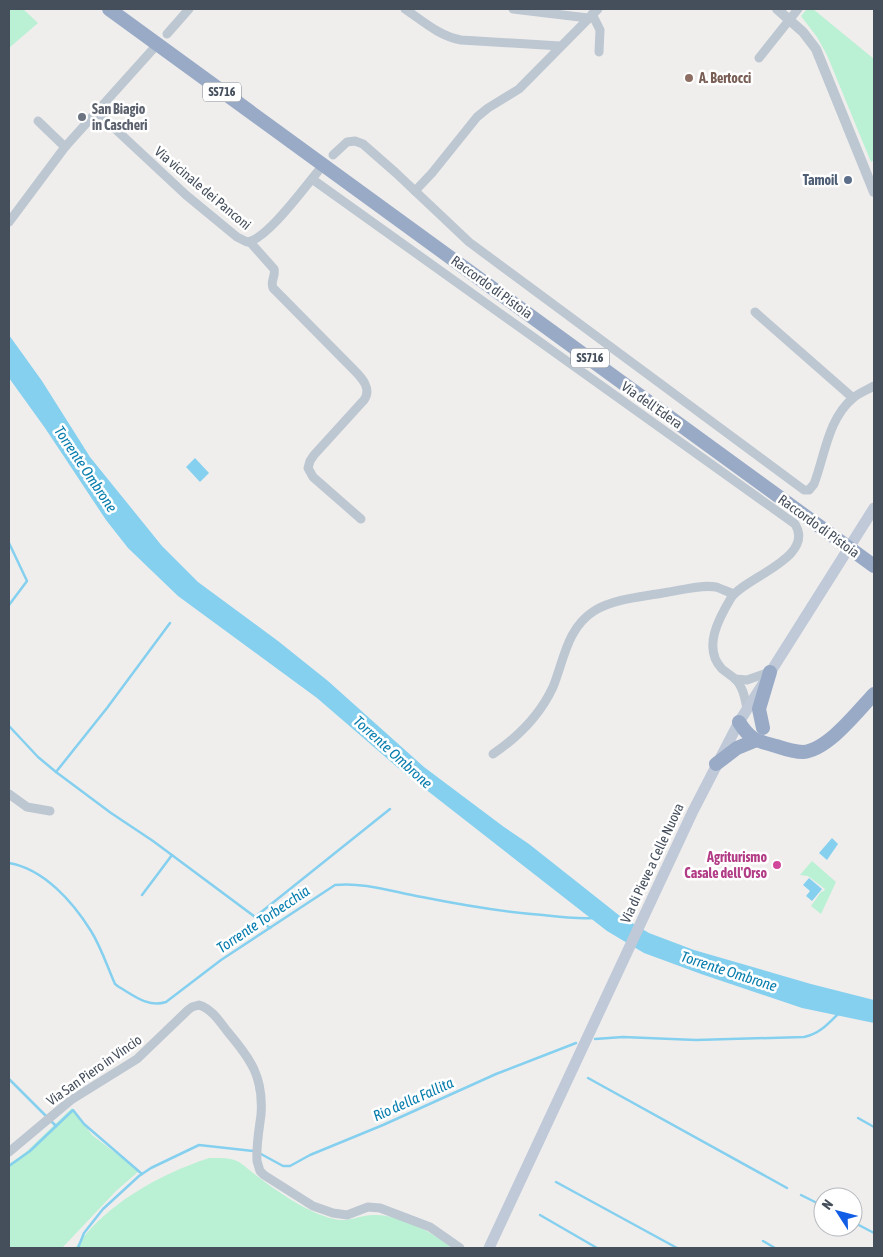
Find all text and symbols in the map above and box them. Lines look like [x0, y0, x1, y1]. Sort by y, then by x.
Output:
place label: A. Bertocci [698, 70, 751, 86]
marker: A. Bertocci [683, 72, 695, 84]
road number: SS716 [203, 82, 241, 101]
place label: San Biagio in Cascheri [92, 101, 147, 133]
marker: San Biagio in Cascheri [76, 111, 88, 123]
street label: Via vicinale dei Panconi [152, 143, 254, 233]
place label: Tamoil [803, 172, 838, 188]
marker: Tamoil [842, 174, 854, 186]
street label: Raccordo di Pistoia [448, 252, 536, 322]
road number: SS716 [571, 348, 609, 368]
street label: Via dell'Edera [619, 378, 685, 432]
water label: Torrente Ombrone [51, 423, 121, 515]
street label: Raccordo di Pistoia [775, 491, 863, 561]
water label: Torrente Ombrone [350, 712, 436, 792]
street label: Via di Pieve a Celle Nuova [617, 801, 687, 925]
place label: Agriturismo Casale dell'Orso [684, 849, 767, 881]
marker: Agriturismo Casale dell'Orso [771, 859, 783, 871]
water label: Torrente Torbecchia [214, 882, 312, 956]
water label: Torrente Ombrone [679, 947, 779, 995]
street label: Via San Piero in Vincio [43, 1031, 145, 1109]
water label: Rio della Fallita [370, 1074, 456, 1124]
north arrow [813, 1187, 863, 1237]
text: N [819, 1196, 836, 1212]

